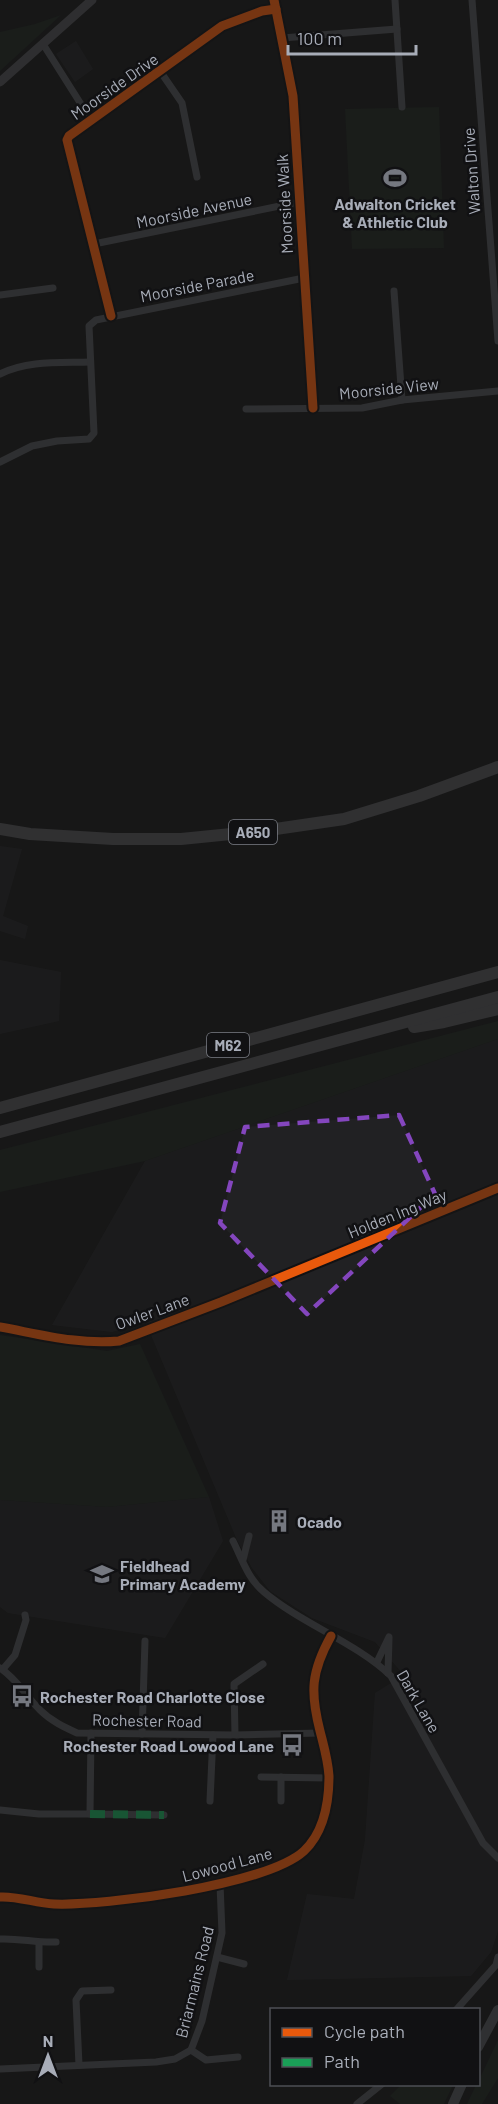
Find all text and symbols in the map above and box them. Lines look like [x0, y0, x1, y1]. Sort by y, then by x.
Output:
scale bar [288, 18, 416, 56]
text: 100 m [297, 27, 342, 49]
street label: Moorside Drive [67, 49, 161, 123]
street label: Walton Drive [458, 127, 484, 215]
street label: Moorside Walk [272, 154, 296, 254]
sports icon: Adwalton Cricket & Athletic Club [382, 165, 408, 191]
street label: Moorside Avenue [134, 188, 254, 232]
place label: Adwalton Cricket & Athletic Club [334, 194, 456, 231]
street label: Moorside Parade [138, 265, 256, 305]
street label: Moorside View [338, 373, 440, 403]
road number: A650 [229, 820, 277, 844]
road number: M62 [207, 1033, 249, 1057]
street label: Holden Ing Way [345, 1184, 450, 1242]
street label: Owler Lane [113, 1289, 191, 1333]
building icon: Ocado [266, 1508, 292, 1534]
place label: Ocado [297, 1512, 342, 1531]
place label: Fieldhead Primary Academy [120, 1556, 246, 1593]
school or university icon: Fieldhead Primary Academy [89, 1561, 115, 1587]
street label: Dark Lane [393, 1666, 445, 1736]
bus stop icon: Rochester Road Charlotte Close [9, 1683, 35, 1709]
place label: Rochester Road Charlotte Close [40, 1687, 265, 1706]
street label: Rochester Road [92, 1710, 202, 1730]
bus stop icon: Rochester Road Lowood Lane [279, 1732, 305, 1758]
place label: Rochester Road Lowood Lane [63, 1736, 274, 1755]
street label: Lowood Lane [180, 1843, 274, 1885]
street label: Briarmains Road [171, 1924, 217, 2040]
legend [270, 2008, 480, 2086]
text: Cycle path [324, 2020, 405, 2042]
north arrow [18, 2026, 78, 2086]
text: N [43, 2031, 53, 2050]
text: Path [324, 2050, 360, 2072]

